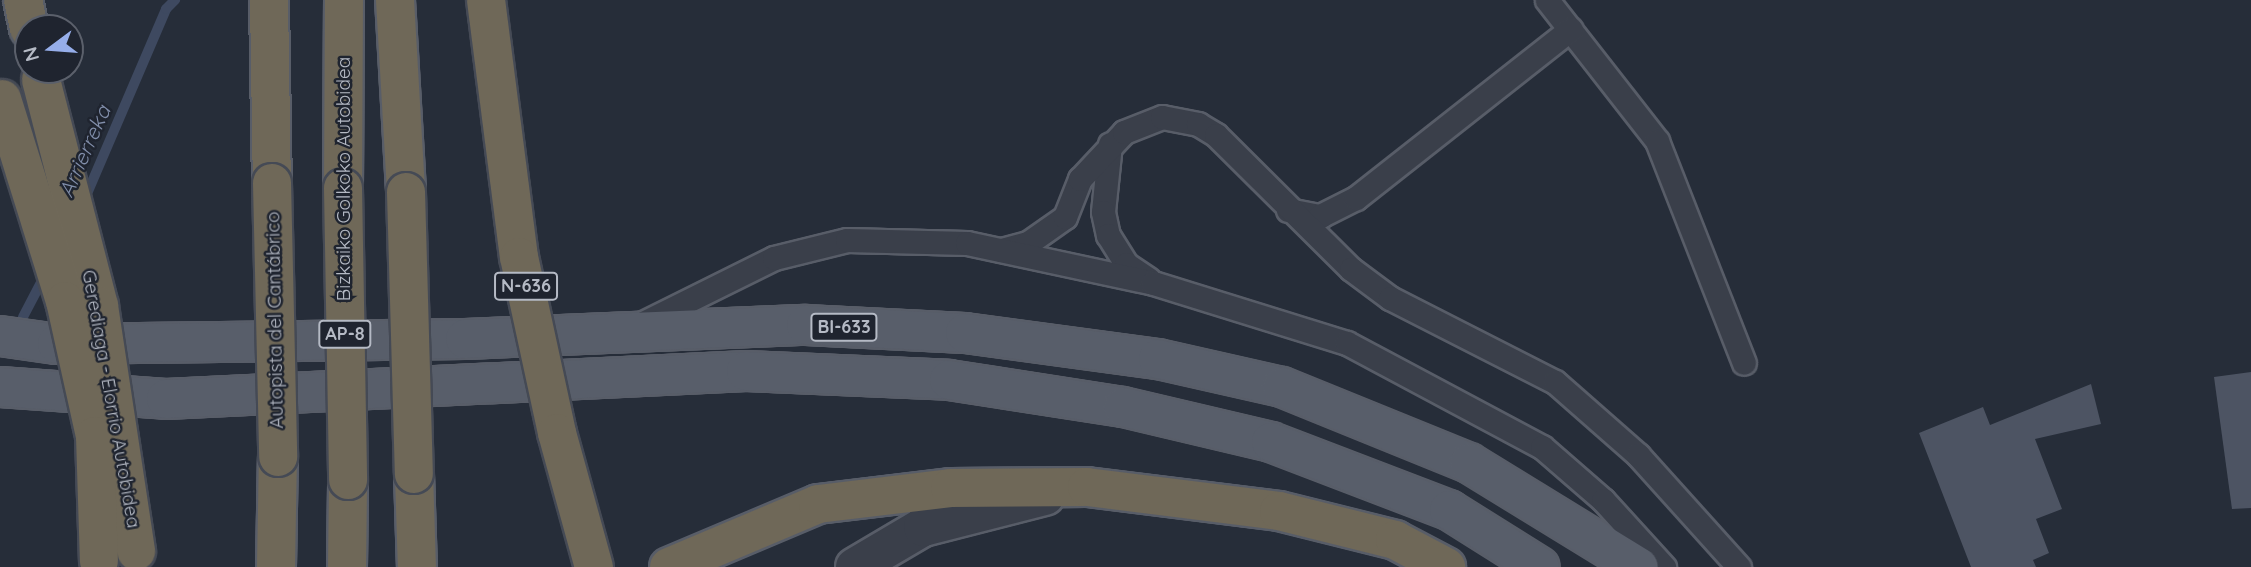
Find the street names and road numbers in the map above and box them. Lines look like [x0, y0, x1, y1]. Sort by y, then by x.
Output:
street label: Bizkaiko Golkoko Autobidea [333, 57, 355, 301]
street label: Autopista del Cantábrico [262, 211, 288, 429]
street label: Gerediaga - Elorrio Autobidea [77, 268, 145, 530]
road number: N-636 [493, 272, 559, 300]
road number: BI-633 [809, 312, 879, 342]
road number: AP-8 [317, 320, 373, 348]

